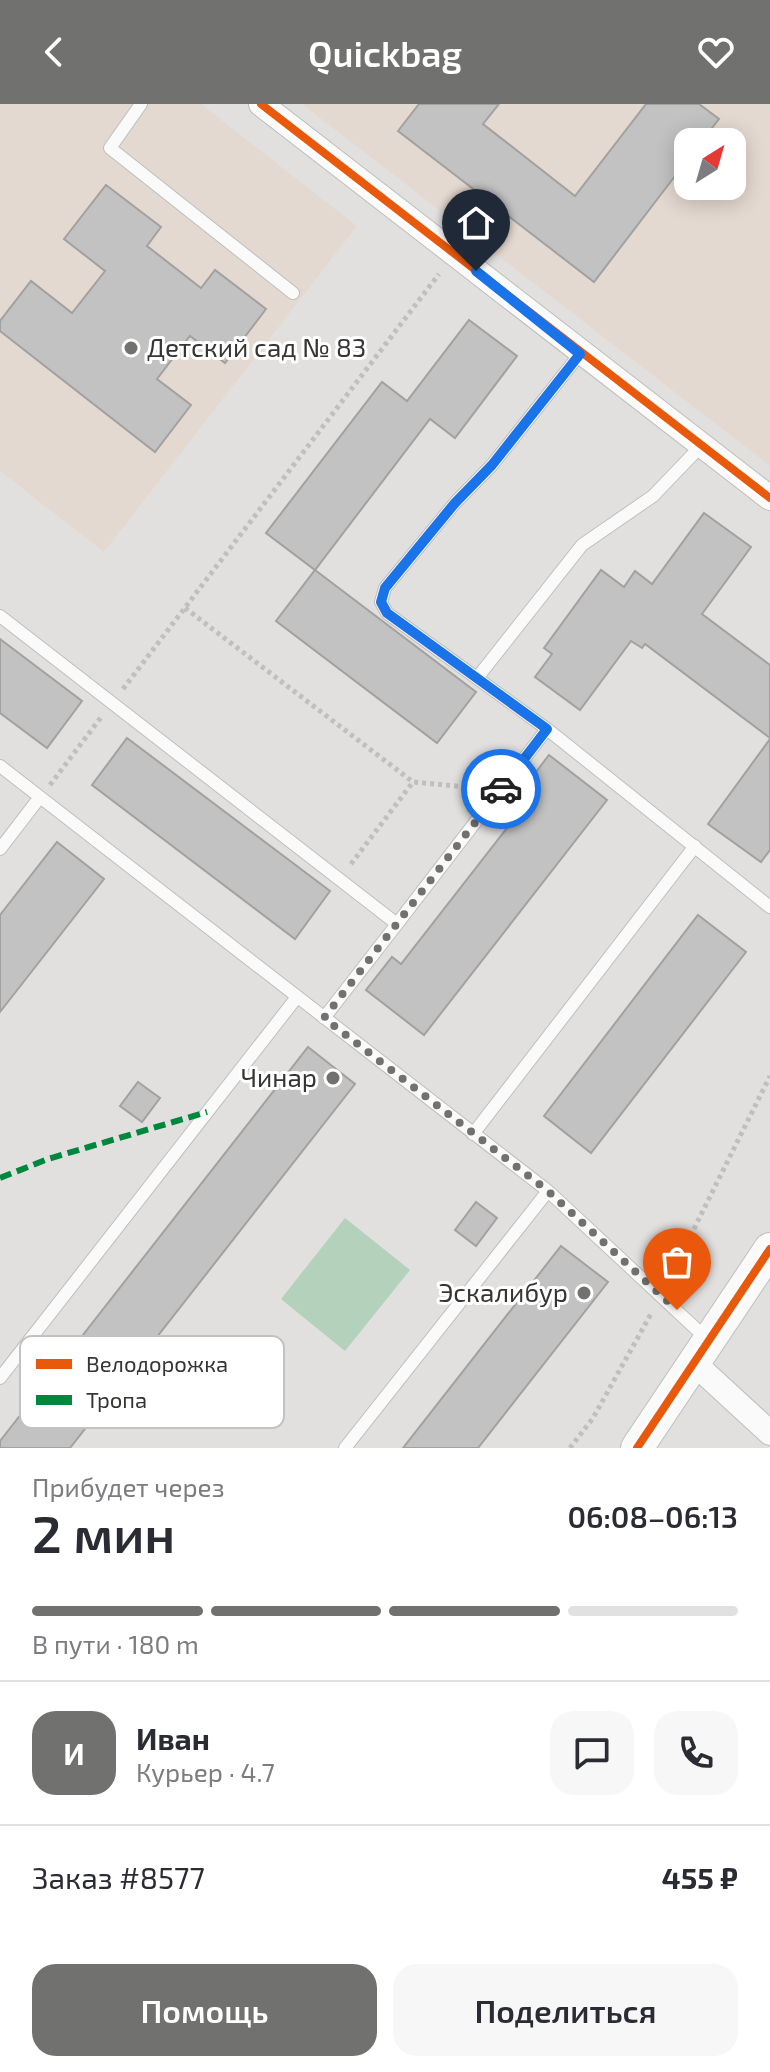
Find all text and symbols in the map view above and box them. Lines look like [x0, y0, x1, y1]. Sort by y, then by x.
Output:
icon: back [32, 30, 76, 74]
icon: heart [694, 30, 738, 74]
text: Quickbag [308, 31, 462, 74]
north arrow [674, 128, 746, 200]
map controls [674, 128, 746, 200]
pin [442, 189, 510, 271]
icon: home [454, 201, 498, 245]
place label: Детский сад № 83 [147, 331, 366, 362]
marker: Детский сад № 83 [122, 339, 140, 357]
courier [461, 749, 541, 829]
icon: car [479, 767, 523, 811]
place label: Чинар [241, 1061, 317, 1092]
marker: Чинар [324, 1069, 342, 1087]
pin [643, 1228, 711, 1310]
icon: bag [655, 1240, 699, 1284]
place label: Эскалибур [438, 1276, 568, 1308]
marker: Эскалибур [575, 1284, 593, 1302]
legend [20, 1336, 284, 1428]
text: Велодорожка [86, 1350, 228, 1376]
text: Тропа [86, 1386, 147, 1412]
text: Прибудет через [32, 1471, 225, 1502]
text: 06:08–06:13 [567, 1498, 738, 1534]
text: 2 мин [32, 1501, 175, 1563]
text: В пути · 180 m [32, 1628, 199, 1659]
button: chat [550, 1711, 634, 1795]
button: phone [654, 1711, 738, 1795]
text: Иван [136, 1720, 210, 1756]
text: И [63, 1735, 85, 1771]
text: Курьер · 4.7 [136, 1756, 275, 1787]
text: Заказ #8577 [32, 1859, 205, 1895]
text: 455 ₽ [662, 1859, 738, 1895]
button: Помощь [32, 1964, 377, 2056]
button: Поделиться [393, 1964, 738, 2056]

